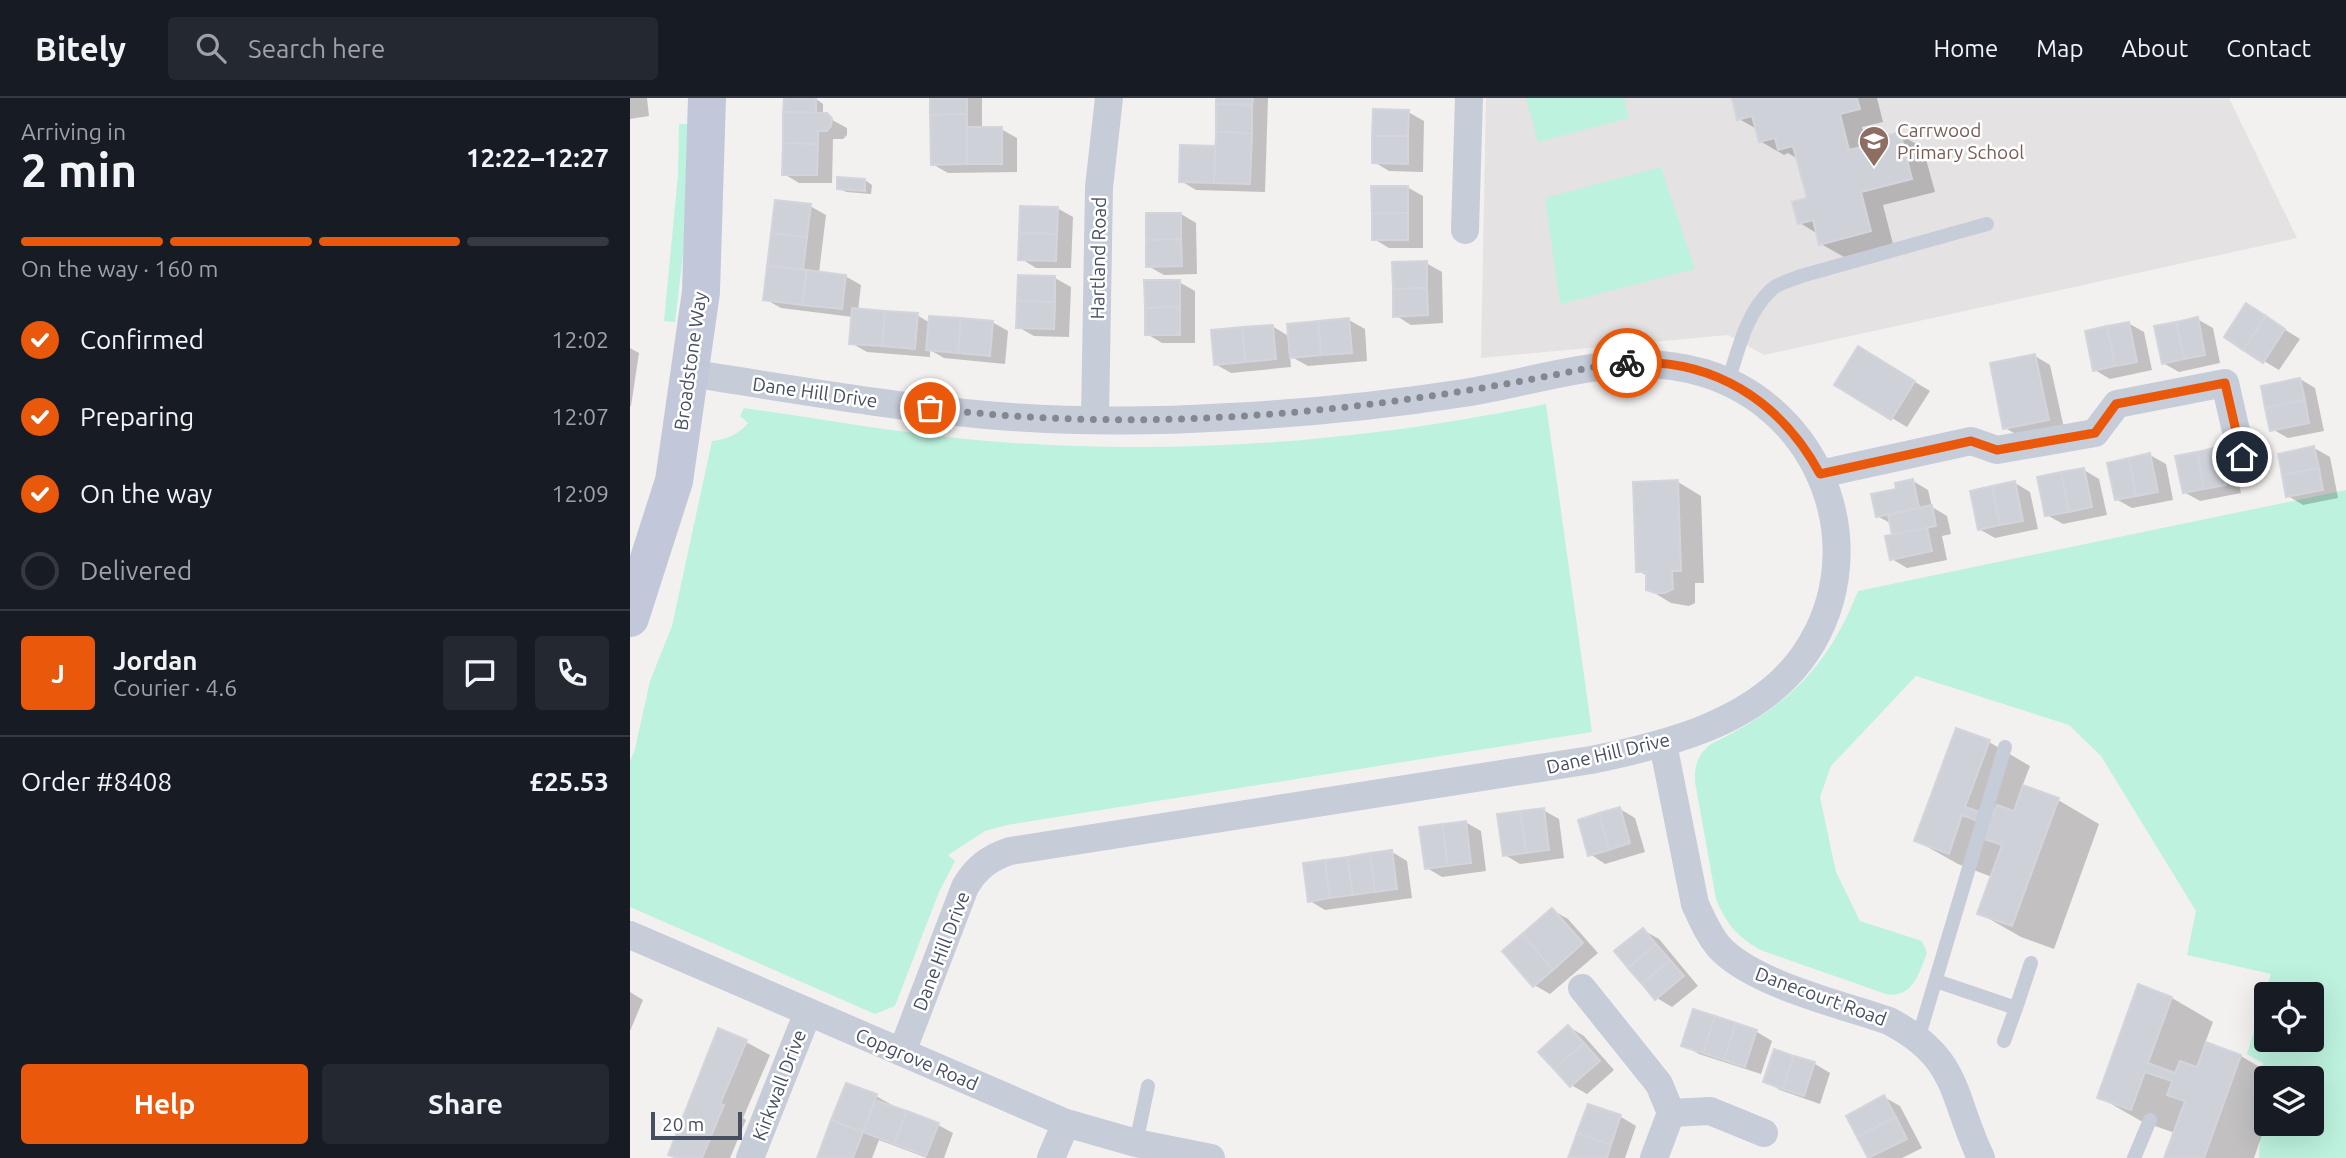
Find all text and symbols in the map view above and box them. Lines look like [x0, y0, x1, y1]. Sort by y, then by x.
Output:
search box [168, 17, 658, 80]
icon: search [192, 29, 230, 67]
text: Bitely [35, 30, 126, 67]
text: Search here [248, 34, 385, 63]
text: Home [1933, 35, 1998, 62]
text: Map [2036, 35, 2083, 62]
text: About [2121, 35, 2188, 62]
text: Contact [2226, 35, 2311, 62]
text: Arriving in [21, 119, 126, 144]
place label: Carrwood Primary School [1897, 119, 2024, 163]
school or university icon: Carrwood Primary School [1857, 124, 1891, 168]
text: 12:22–12:27 [466, 143, 609, 172]
text: 2 min [21, 144, 137, 196]
street label: Hartland Road [1086, 197, 1110, 319]
text: On the way · 160 m [21, 256, 218, 281]
street label: Broadstone Way [669, 290, 711, 432]
icon: check [21, 321, 59, 359]
text: Confirmed [80, 325, 204, 354]
text: 12:02 [551, 327, 609, 352]
courier [1592, 328, 1662, 398]
icon: bike [1608, 344, 1646, 382]
street label: Dane Hill Drive [751, 372, 879, 412]
pin [900, 378, 960, 438]
icon: bag [911, 389, 949, 427]
icon: check [21, 398, 59, 436]
text: Preparing [80, 402, 194, 431]
text: 12:07 [551, 404, 609, 429]
pin [2212, 427, 2272, 487]
icon: home [2223, 438, 2261, 476]
icon: check [21, 475, 59, 513]
text: On the way [80, 479, 212, 508]
text: 12:09 [551, 481, 609, 506]
text: Delivered [80, 556, 192, 585]
button: chat [443, 636, 517, 710]
button: phone [535, 636, 609, 710]
text: Jordan [113, 646, 198, 675]
text: J [51, 659, 65, 688]
text: Courier · 4.6 [113, 675, 237, 700]
street label: Dane Hill Drive [1544, 728, 1672, 778]
text: Order #8408 [21, 767, 172, 796]
text: £25.53 [529, 767, 609, 796]
street label: Dane Hill Drive [908, 888, 974, 1014]
street label: Danecourt Road [1752, 962, 1890, 1030]
map controls [2254, 982, 2324, 1136]
button: locate [2254, 982, 2324, 1052]
street label: Copgrove Road [852, 1023, 982, 1095]
street label: Kirkwall Drive [748, 1026, 810, 1144]
button: Help [21, 1064, 308, 1144]
button: Share [322, 1064, 609, 1144]
button: layers [2254, 1066, 2324, 1136]
scale bar [651, 1109, 742, 1141]
text: 20 m [662, 1113, 704, 1135]

